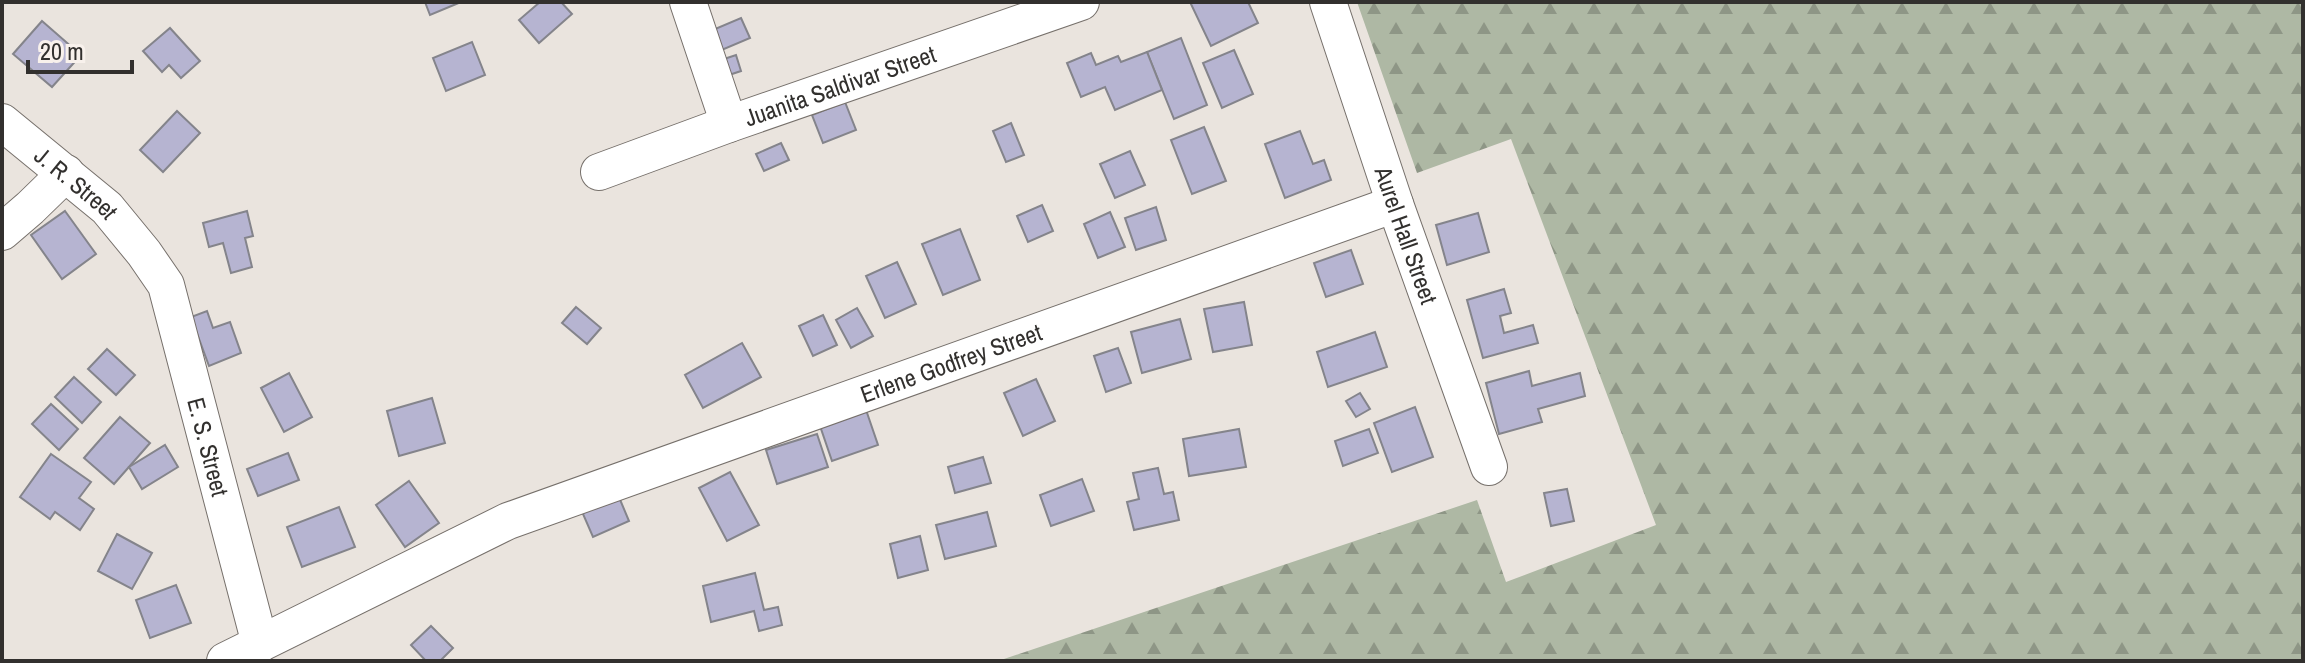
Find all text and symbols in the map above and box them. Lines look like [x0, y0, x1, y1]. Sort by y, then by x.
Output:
scale bar [28, 24, 132, 74]
text: 20 m [40, 35, 84, 67]
street label: Juanita Saldivar Street [740, 37, 940, 133]
street label: J. R. Street [28, 139, 126, 226]
street label: Aurel Hall Street [1367, 161, 1446, 309]
street label: Erlene Godfrey Street [856, 315, 1046, 410]
street label: E. S. Street [180, 394, 237, 500]

